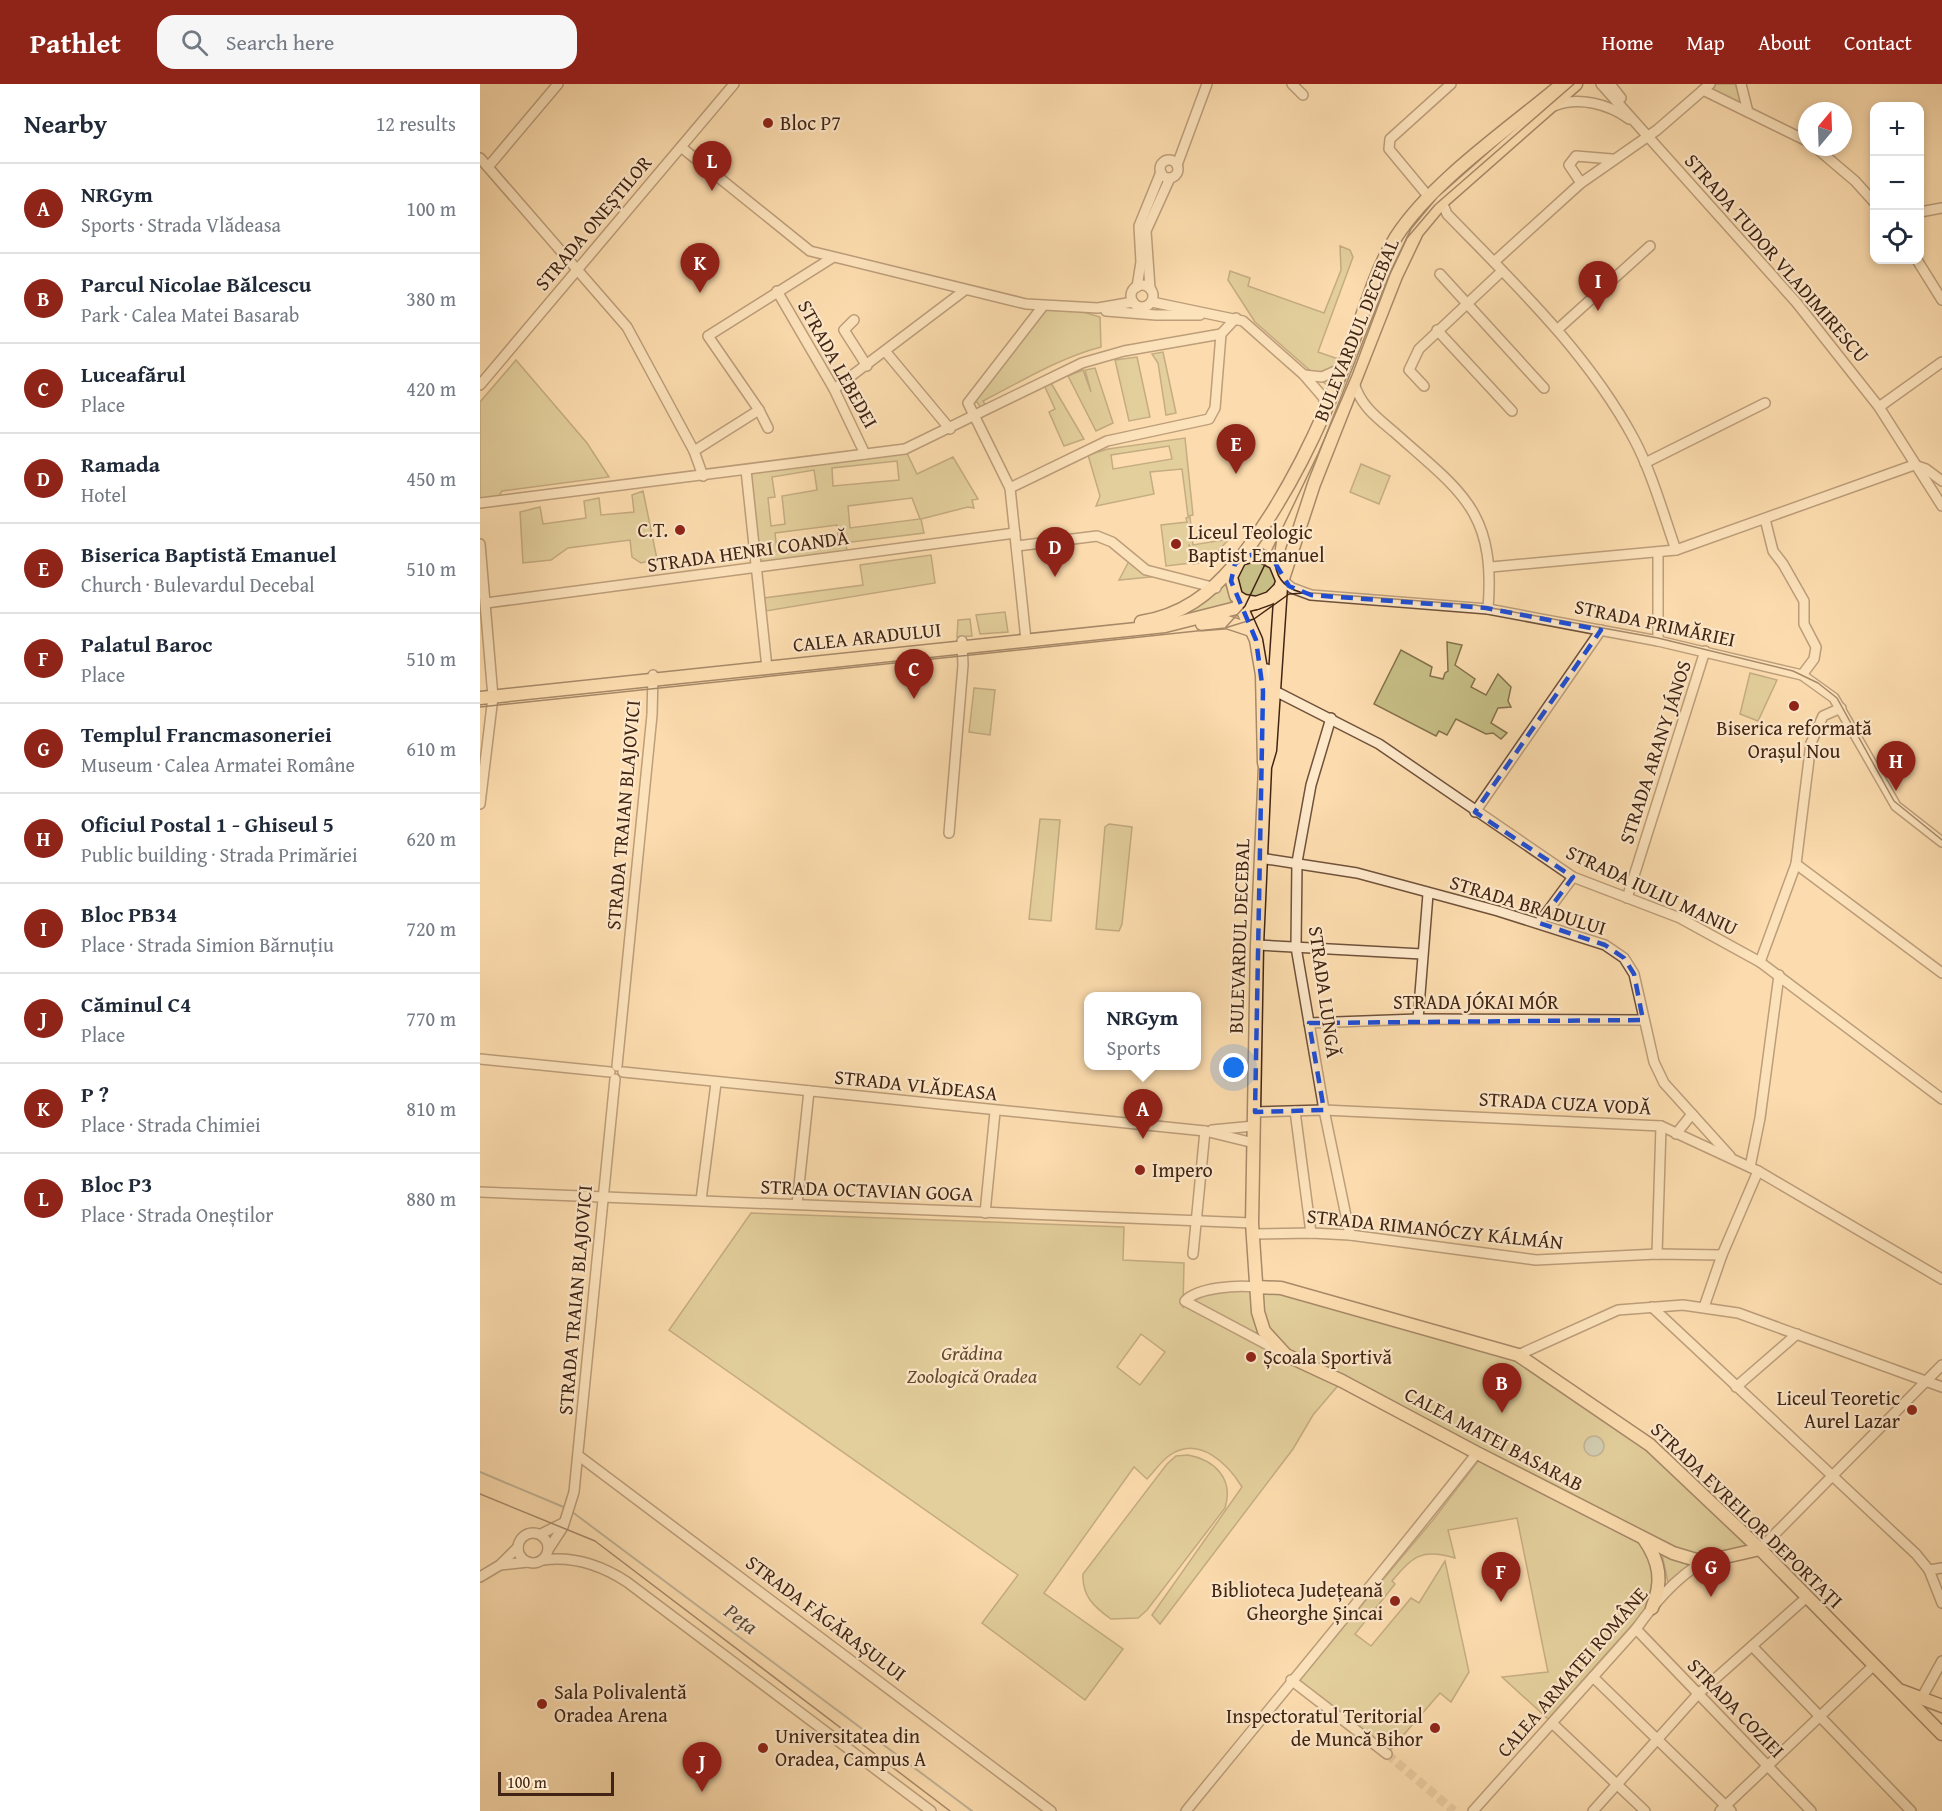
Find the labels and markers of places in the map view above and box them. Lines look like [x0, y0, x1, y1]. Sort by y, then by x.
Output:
place label: Bloc P7 [780, 108, 841, 137]
marker: Bloc P7 [761, 116, 775, 130]
pin: L [692, 141, 732, 191]
pin: K [680, 244, 720, 293]
pin: I [1578, 262, 1618, 311]
pin: E [1216, 424, 1256, 474]
place label: C.T. [637, 515, 668, 544]
place label: Liceul Teologic Baptist Emanuel [1188, 517, 1325, 569]
marker: C.T. [673, 523, 687, 537]
pin: D [1036, 528, 1074, 577]
marker: Liceul Teologic Baptist Emanuel [1169, 537, 1183, 551]
pin: C [894, 650, 934, 699]
marker: Biserica reformată Orașul Nou [1787, 699, 1801, 713]
place label: Biserica reformată Orașul Nou [1716, 713, 1872, 765]
pin: H [1876, 742, 1916, 791]
pin: A [1124, 1090, 1162, 1139]
place label: Impero [1152, 1155, 1213, 1184]
marker: Impero [1133, 1163, 1147, 1177]
place label: Școala Sportivă [1263, 1342, 1392, 1371]
marker: Școala Sportivă [1244, 1350, 1258, 1364]
pin: B [1482, 1364, 1522, 1413]
place label: Liceul Teoretic Aurel Lazar [1777, 1383, 1900, 1435]
marker: Liceul Teoretic Aurel Lazar [1905, 1403, 1919, 1417]
pin: G [1692, 1548, 1730, 1597]
pin: F [1482, 1552, 1520, 1602]
place label: Biblioteca Județeană Gheorghe Șincai [1211, 1575, 1384, 1627]
marker: Biblioteca Județeană Gheorghe Șincai [1388, 1594, 1402, 1608]
place label: Sala Polivalentă Oradea Arena [554, 1677, 687, 1729]
marker: Sala Polivalentă Oradea Arena [535, 1697, 549, 1711]
place label: Inspectoratul Teritorial de Muncă Bihor [1226, 1701, 1423, 1753]
place label: Universitatea din Oradea, Campus A [775, 1721, 926, 1773]
marker: Inspectoratul Teritorial de Muncă Bihor [1428, 1721, 1442, 1735]
marker: Universitatea din Oradea, Campus A [756, 1741, 770, 1755]
pin: J [682, 1742, 722, 1792]

